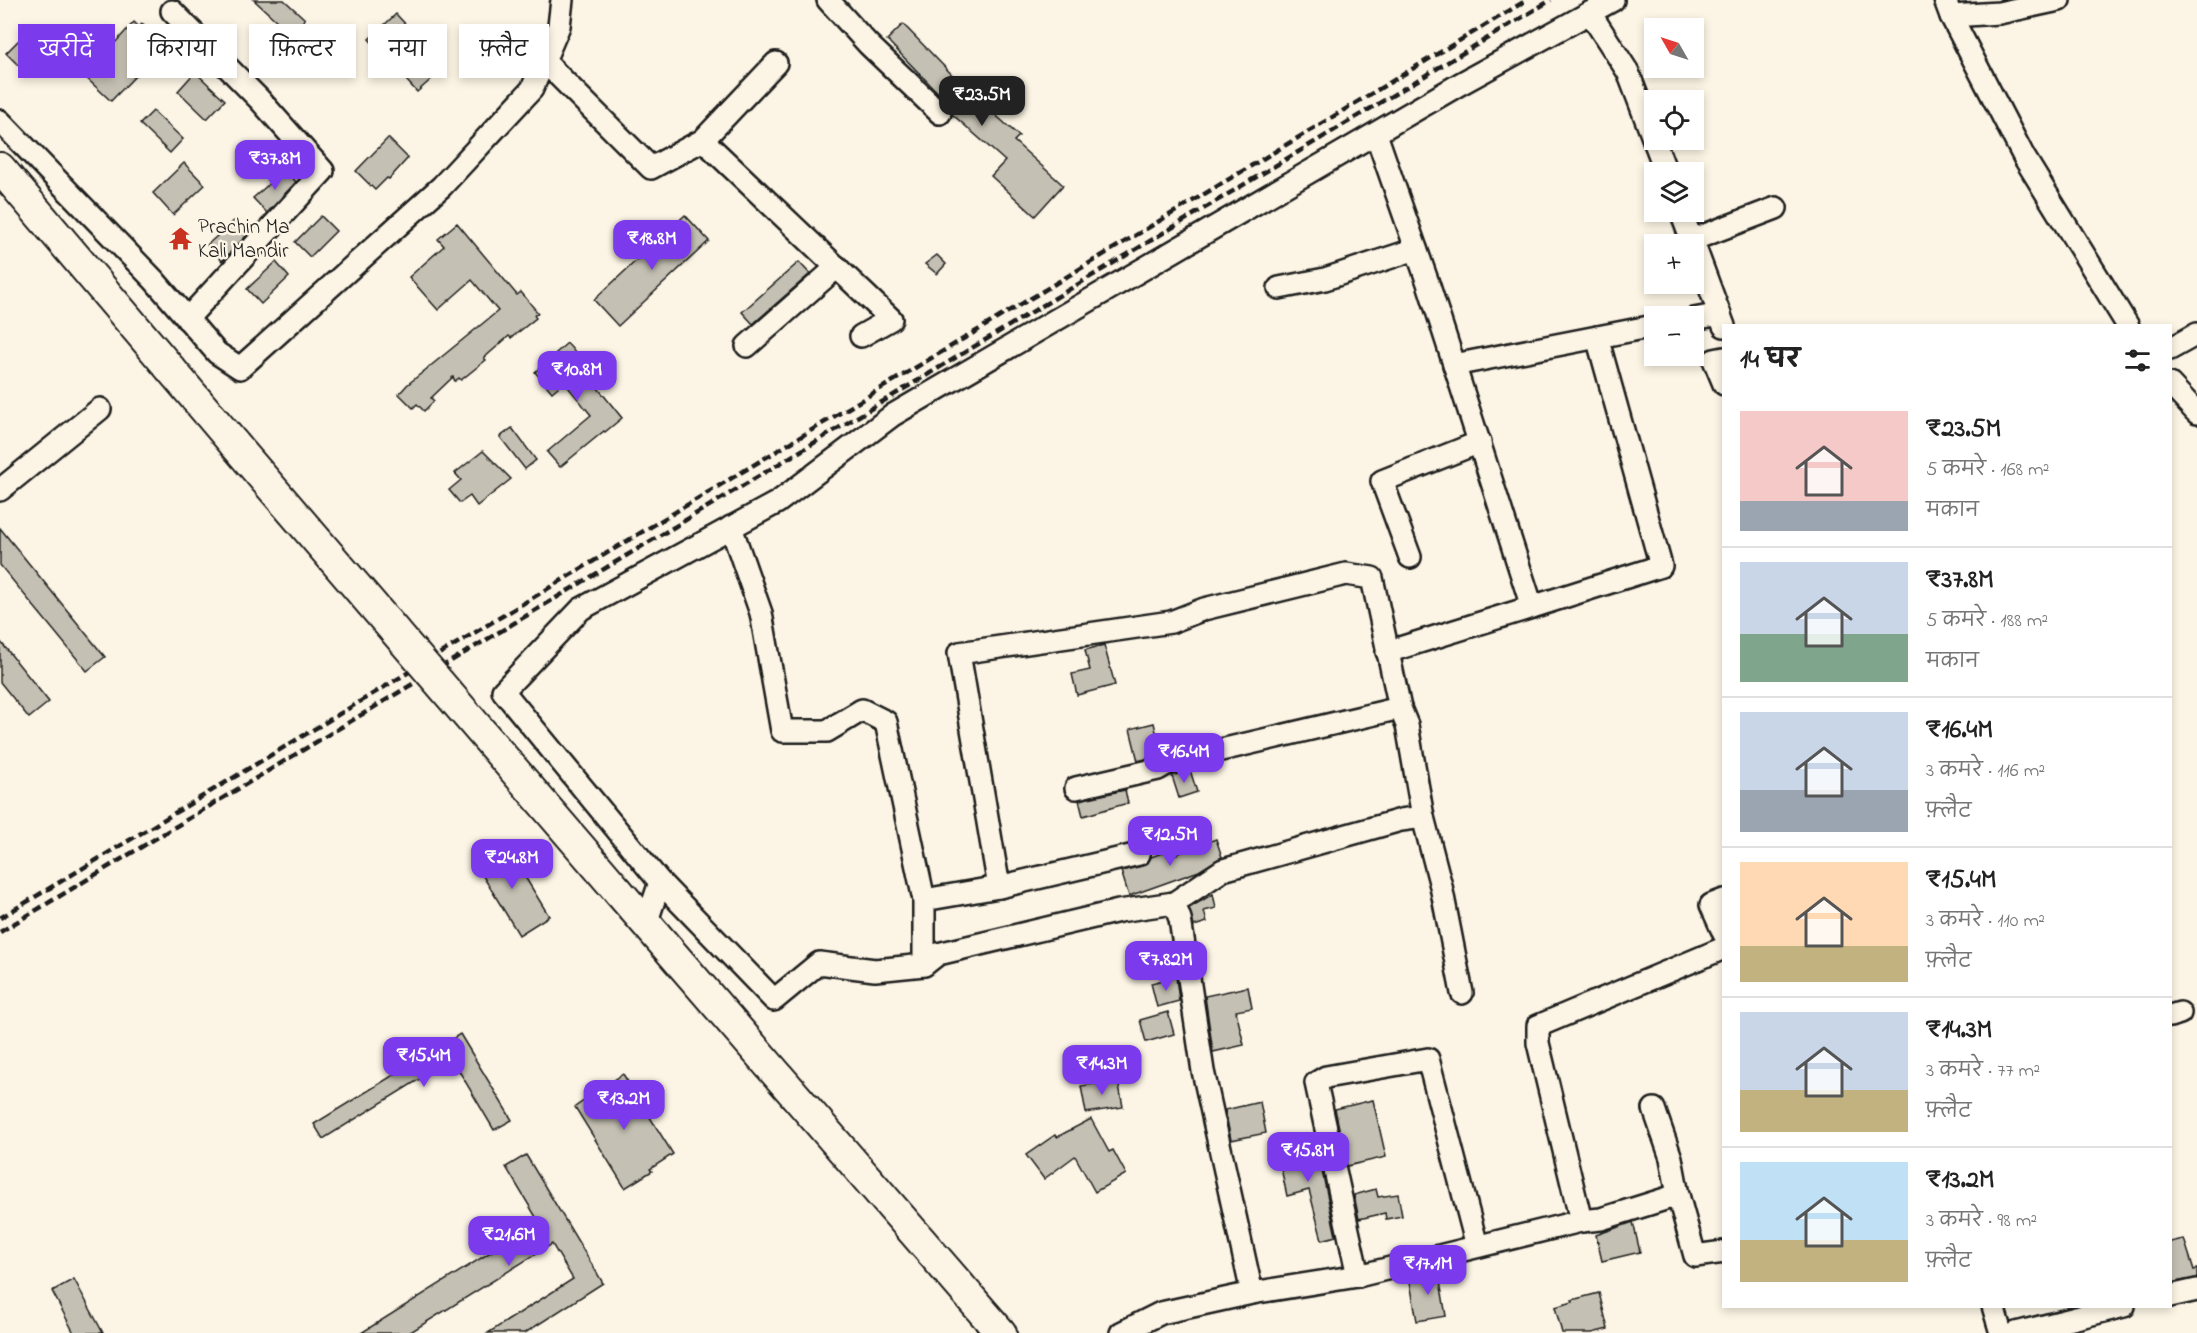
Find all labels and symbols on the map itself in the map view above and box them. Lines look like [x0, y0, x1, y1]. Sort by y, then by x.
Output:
north arrow [1644, 18, 1704, 78]
pin: ₹23.5M [933, 76, 1031, 127]
pin: ₹37.8M [226, 140, 324, 191]
place label: Prachin Ma Kali Mandir [198, 213, 290, 267]
pin: ₹18.8M [603, 220, 701, 271]
temple icon: Prachin Ma Kali Mandir [167, 225, 193, 251]
pin: ₹10.8M [528, 351, 626, 402]
pin: ₹16.4M [1135, 733, 1233, 784]
pin: ₹12.5M [1121, 816, 1219, 867]
pin: ₹24.8M [463, 839, 561, 890]
pin: ₹7.82M [1117, 941, 1215, 992]
pin: ₹15.4M [375, 1037, 473, 1088]
pin: ₹14.3M [1053, 1045, 1151, 1096]
pin: ₹13.2M [575, 1080, 673, 1131]
pin: ₹15.8M [1259, 1132, 1357, 1183]
pin: ₹21.6M [460, 1216, 558, 1267]
pin: ₹17.1M [1379, 1245, 1477, 1296]

